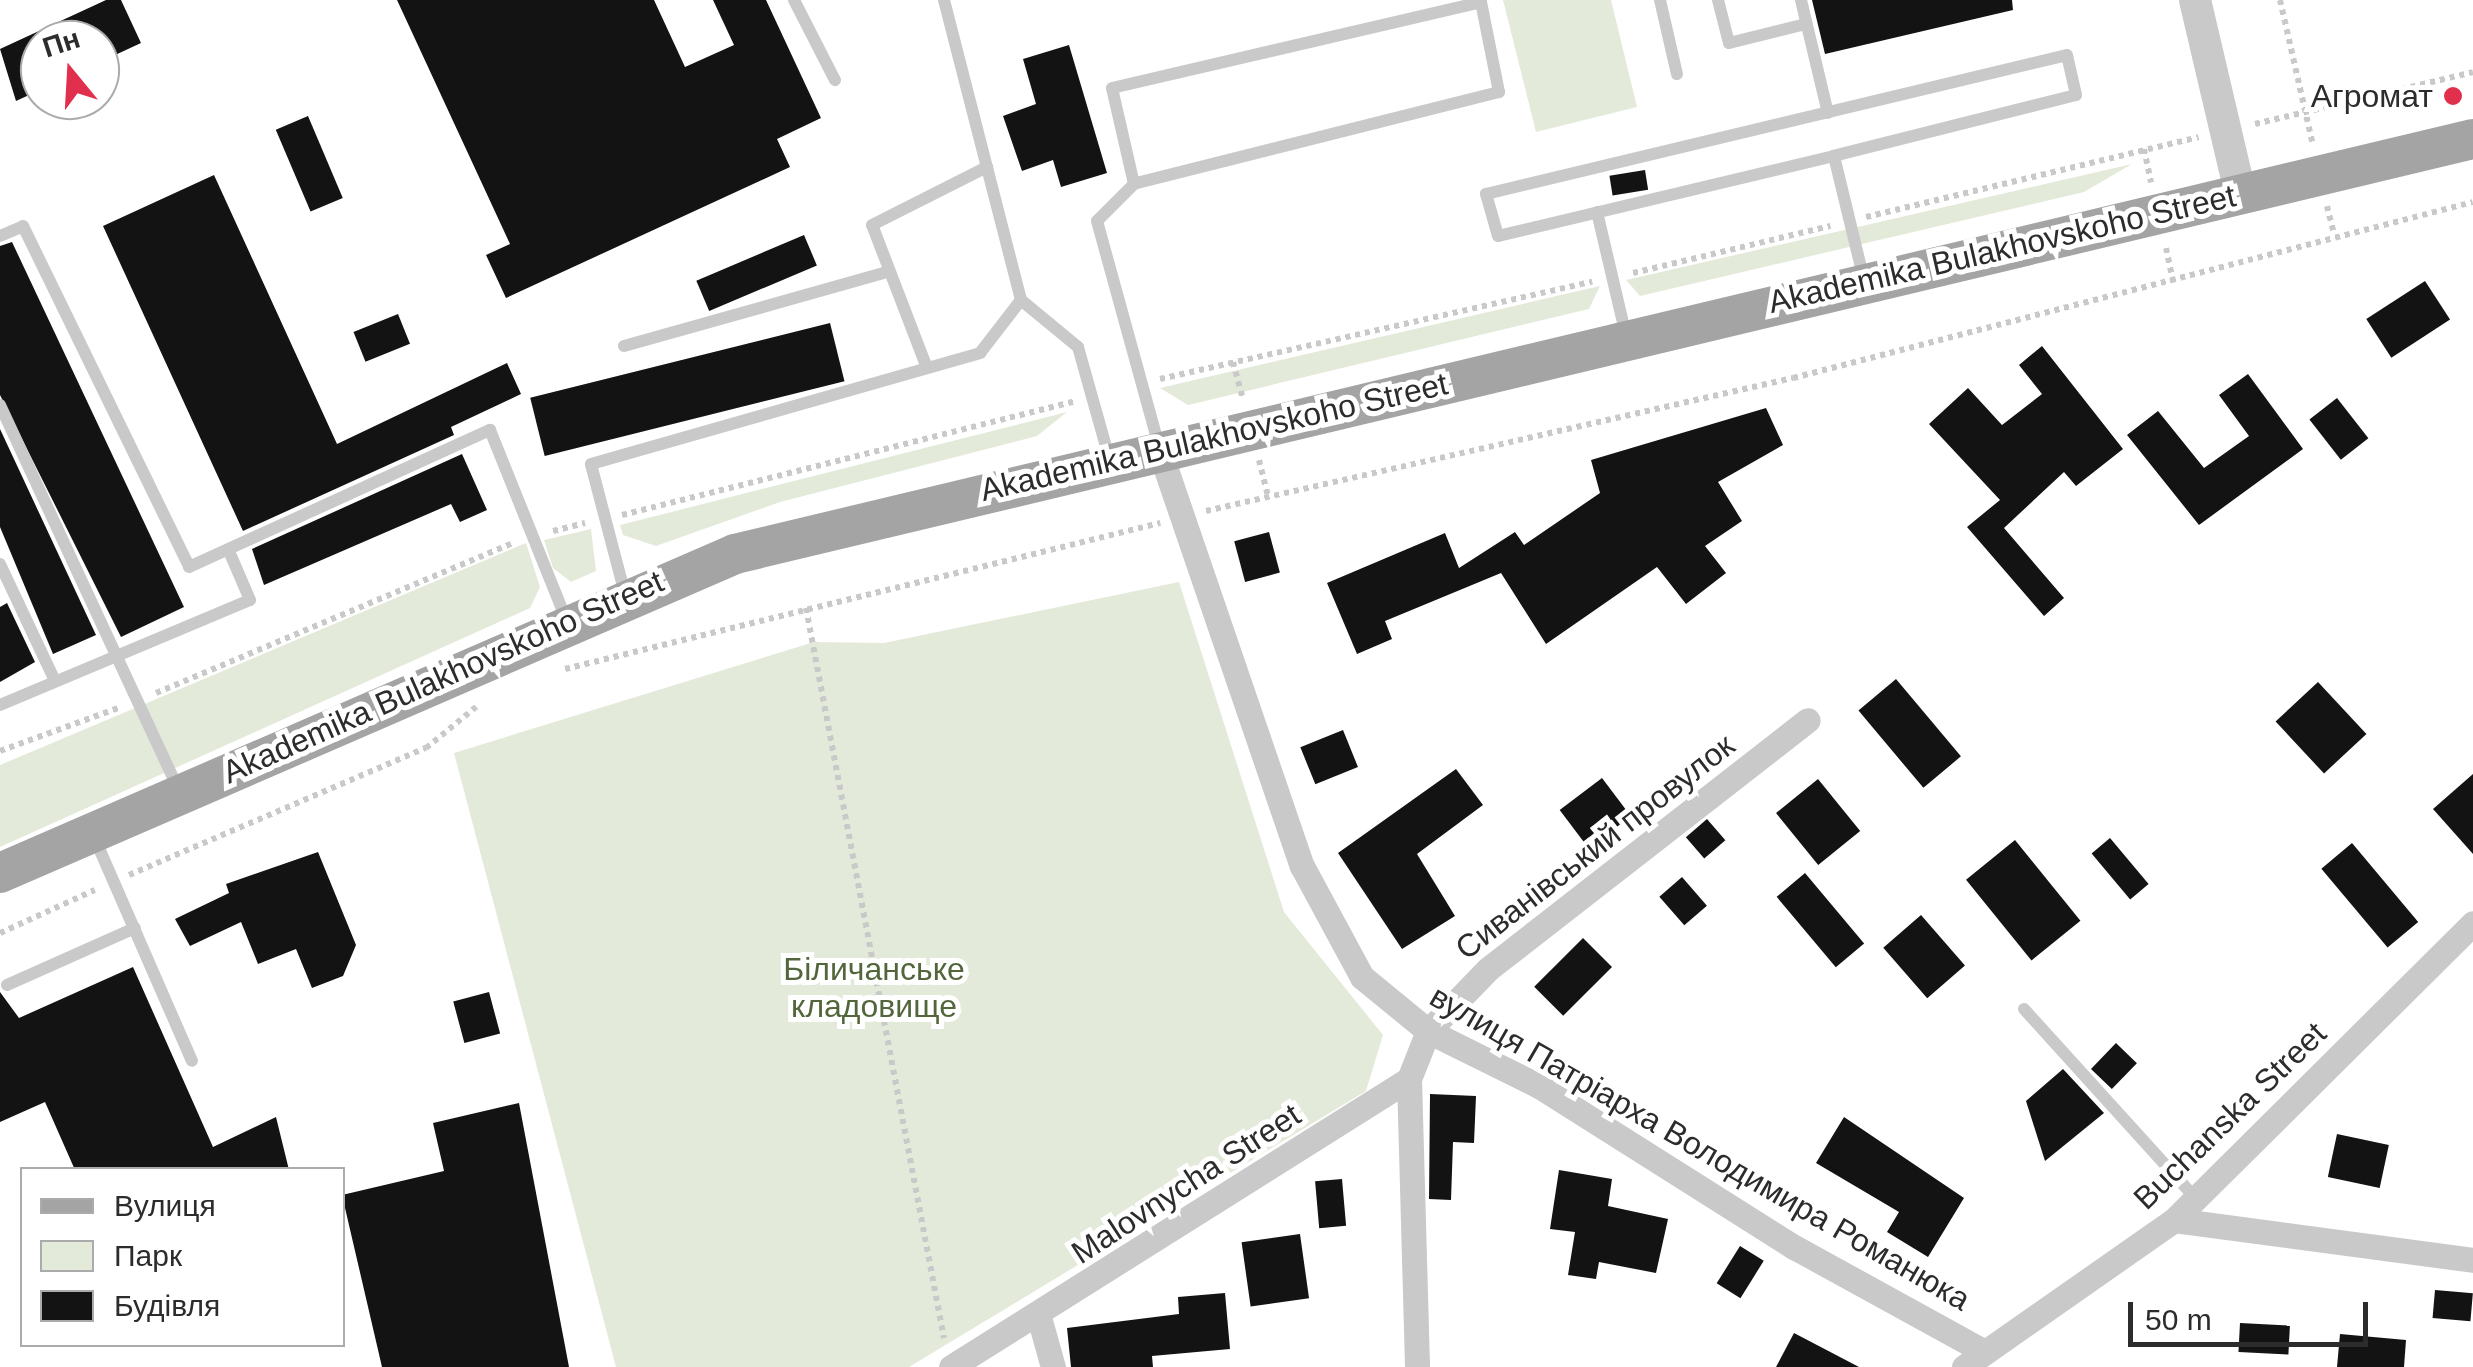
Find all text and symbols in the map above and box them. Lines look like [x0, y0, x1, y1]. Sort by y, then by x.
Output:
north arrow [20, 20, 120, 120]
text: Пн [39, 22, 84, 63]
place label: Агромат [2311, 77, 2433, 115]
marker: Агромат [2442, 85, 2464, 107]
street label: Akademika Bulakhovskoho Street [1765, 176, 2239, 322]
street label: Akademika Bulakhovskoho Street [977, 364, 1451, 510]
street label: Akademika Bulakhovskoho Street [217, 562, 669, 792]
street label: Сиванівський провулок [1448, 726, 1742, 968]
park label: Біличанське кладовище [783, 951, 965, 1026]
street label: вулиця Патріарха Володимира Романюка [1423, 977, 1977, 1319]
street label: Buchanska Street [2126, 1014, 2334, 1218]
street label: Malovnycha Street [1064, 1096, 1308, 1272]
legend [20, 1167, 345, 1347]
text: Вулиця [114, 1189, 216, 1222]
text: Парк [114, 1239, 182, 1272]
scale bar [2133, 1282, 2373, 1344]
text: Будівля [114, 1289, 220, 1322]
text: 50 m [2145, 1303, 2212, 1336]

